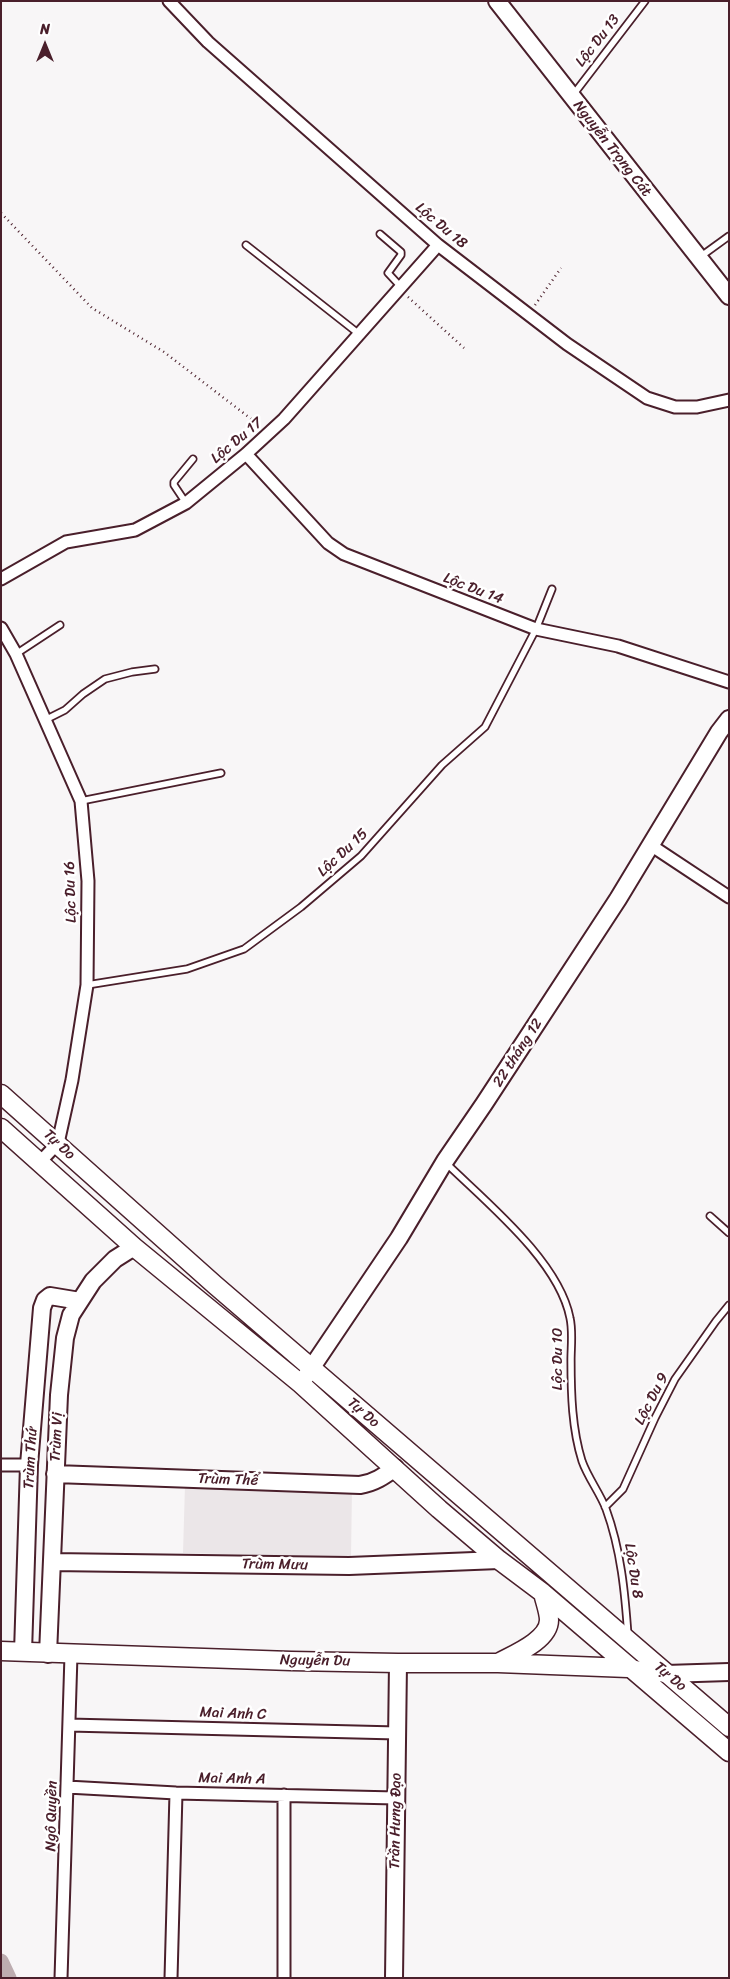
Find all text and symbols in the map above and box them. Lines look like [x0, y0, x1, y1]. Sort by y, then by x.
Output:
street label: Lộc Du 13 [572, 11, 624, 71]
text: N [40, 17, 50, 42]
north arrow [20, 20, 70, 70]
street label: Nguyễn Trọng Cát [569, 97, 655, 201]
street label: Lộc Du 18 [411, 199, 471, 253]
street label: Lộc Du 17 [208, 414, 266, 468]
street label: Lộc Du 14 [441, 569, 505, 609]
street label: Lộc Du 15 [314, 825, 372, 881]
street label: Lộc Du 16 [61, 861, 81, 923]
street label: 22 tháng 12 [489, 1015, 547, 1091]
street label: Tự Do [39, 1126, 79, 1164]
street label: Lộc Du 10 [549, 1328, 567, 1390]
street label: Lộc Du 9 [631, 1370, 673, 1428]
street label: Tự Do [343, 1394, 383, 1432]
street label: Trùm Vị [47, 1412, 67, 1462]
street label: Trùm Thứ [20, 1426, 42, 1490]
street label: Trùm Thể [197, 1470, 259, 1490]
street label: Lộc Du 8 [620, 1542, 646, 1600]
street label: Trùm Mưu [242, 1555, 308, 1575]
street label: Nguyễn Du [280, 1651, 350, 1671]
street label: Tự Do [650, 1658, 690, 1696]
street label: Mai Anh C [199, 1704, 267, 1724]
street label: Mai Anh A [198, 1769, 266, 1789]
street label: Trần Hưng Đạo [386, 1773, 406, 1869]
street label: Ngô Quyền [42, 1780, 62, 1852]

